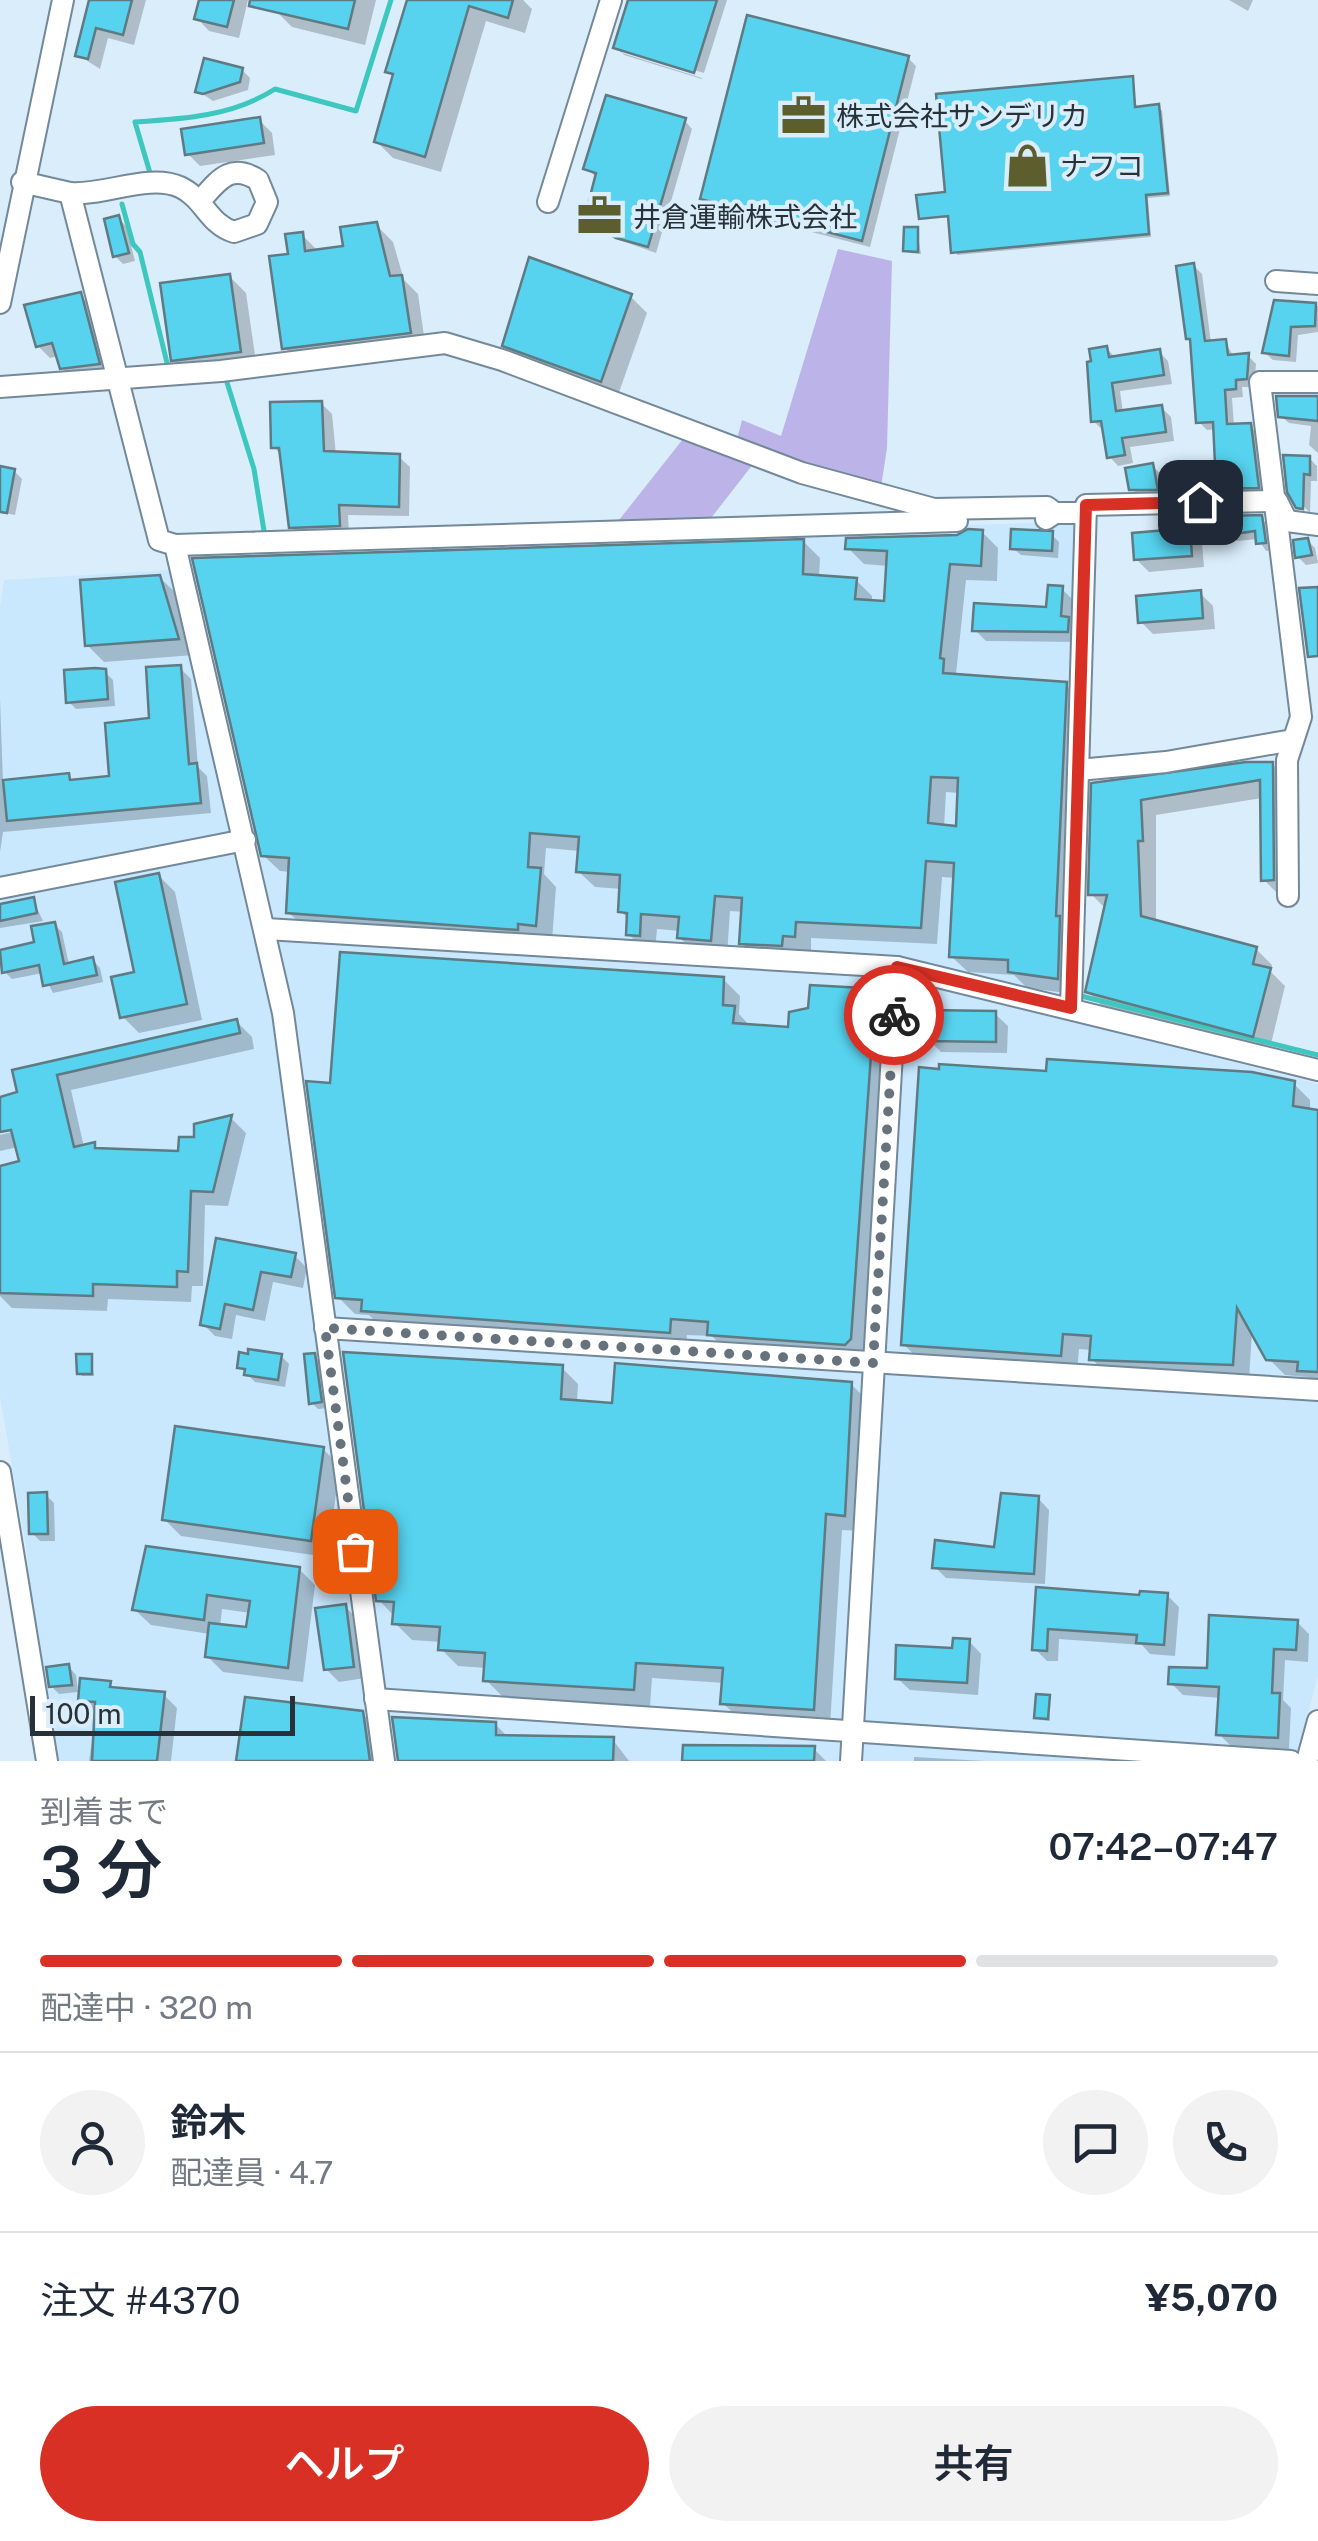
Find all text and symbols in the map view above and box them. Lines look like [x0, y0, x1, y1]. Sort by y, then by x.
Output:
office icon: 株式会社サンデリカ [779, 91, 827, 139]
place label: 株式会社サンデリカ [836, 99, 1088, 132]
shop icon: ナフコ [1003, 141, 1051, 189]
place label: ナフコ [1060, 149, 1144, 182]
office icon: 井倉運輸株式会社 [576, 192, 624, 240]
place label: 井倉運輸株式会社 [633, 200, 857, 233]
pin [1158, 460, 1243, 545]
icon: home [1173, 475, 1228, 530]
courier [844, 965, 944, 1065]
icon: bike [867, 988, 922, 1043]
pin [313, 1509, 398, 1594]
icon: bag [328, 1524, 383, 1579]
scale bar [30, 1691, 295, 1736]
text: 100 m [45, 1697, 122, 1730]
text: 到着まで [40, 1793, 168, 1830]
text: 07:42–07:47 [1049, 1824, 1278, 1869]
text: 3 分 [40, 1831, 162, 1908]
text: 配達中 · 320 m [40, 1989, 253, 2026]
button: person [40, 2090, 145, 2195]
button: chat [1043, 2090, 1148, 2195]
button: phone [1173, 2090, 1278, 2195]
text: 鈴木 [170, 2100, 246, 2145]
text: 配達員 · 4.7 [170, 2154, 334, 2191]
text: ¥5,070 [1145, 2275, 1278, 2320]
text: 注文 #4370 [40, 2278, 241, 2323]
button: ヘルプ [40, 2406, 649, 2521]
button: 共有 [669, 2406, 1278, 2521]

